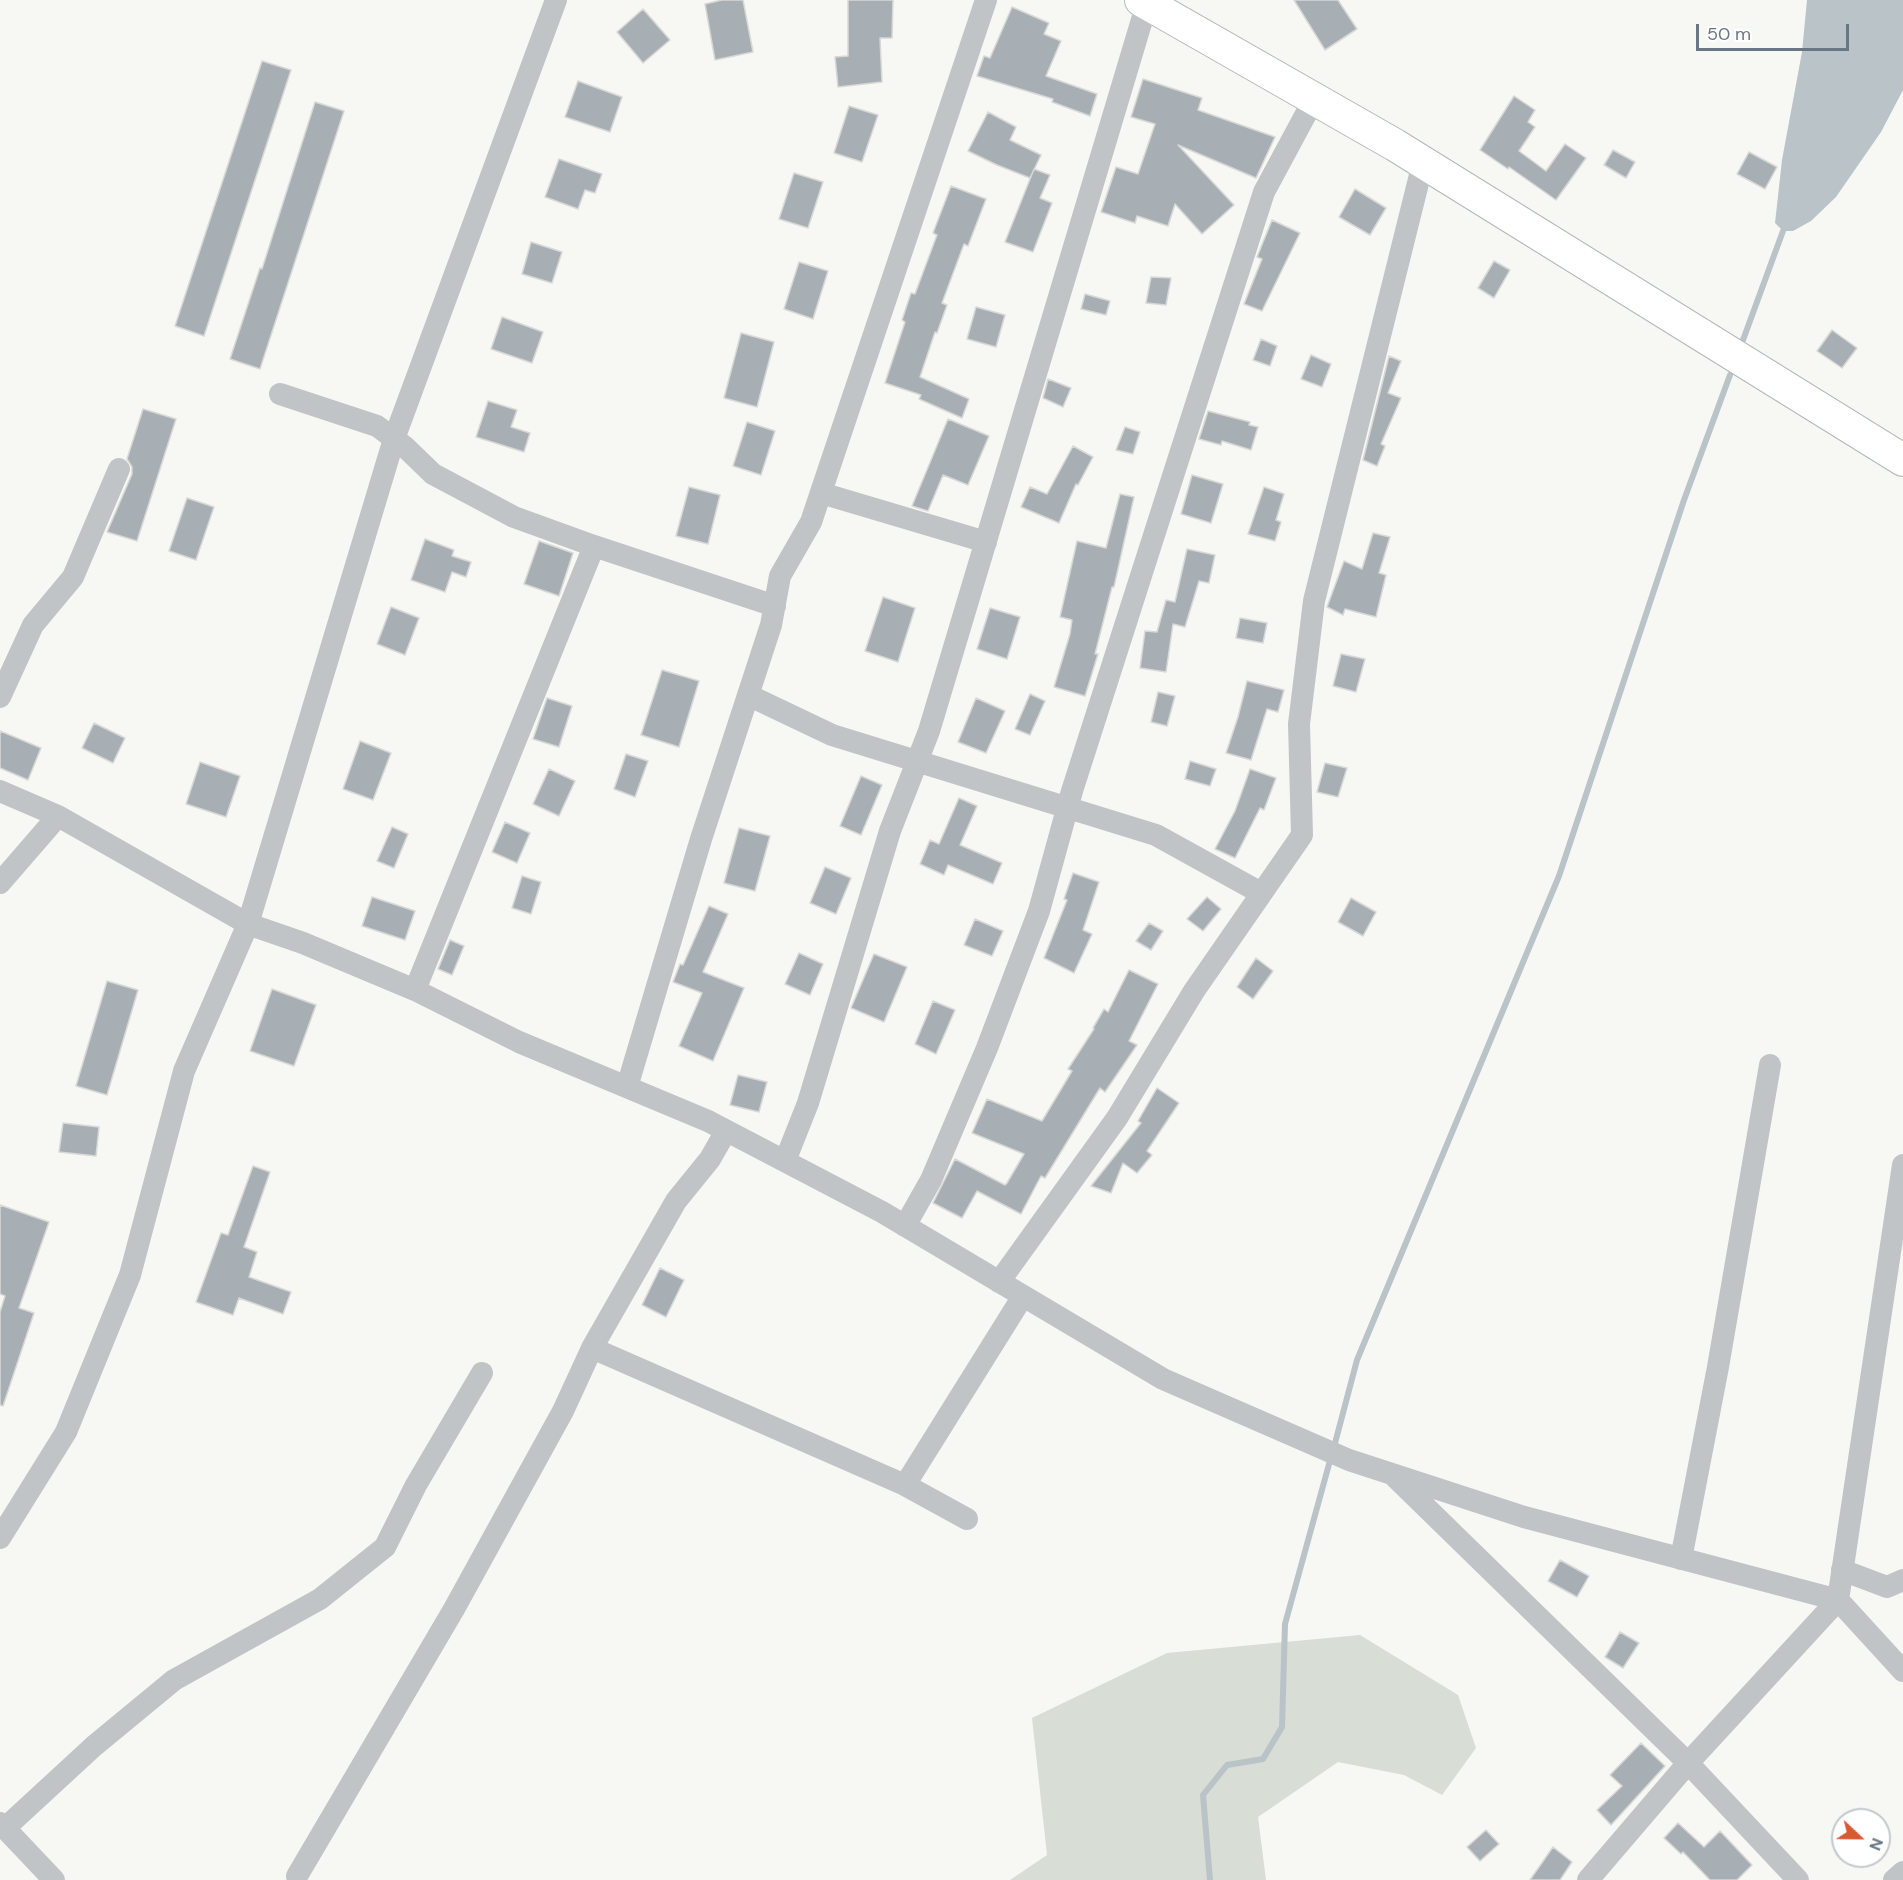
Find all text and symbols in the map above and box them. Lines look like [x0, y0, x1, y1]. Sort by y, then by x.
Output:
scale bar [1699, 12, 1852, 50]
text: 50 m [1707, 22, 1751, 46]
north arrow [1831, 1808, 1891, 1868]
text: N [1864, 1835, 1888, 1854]

